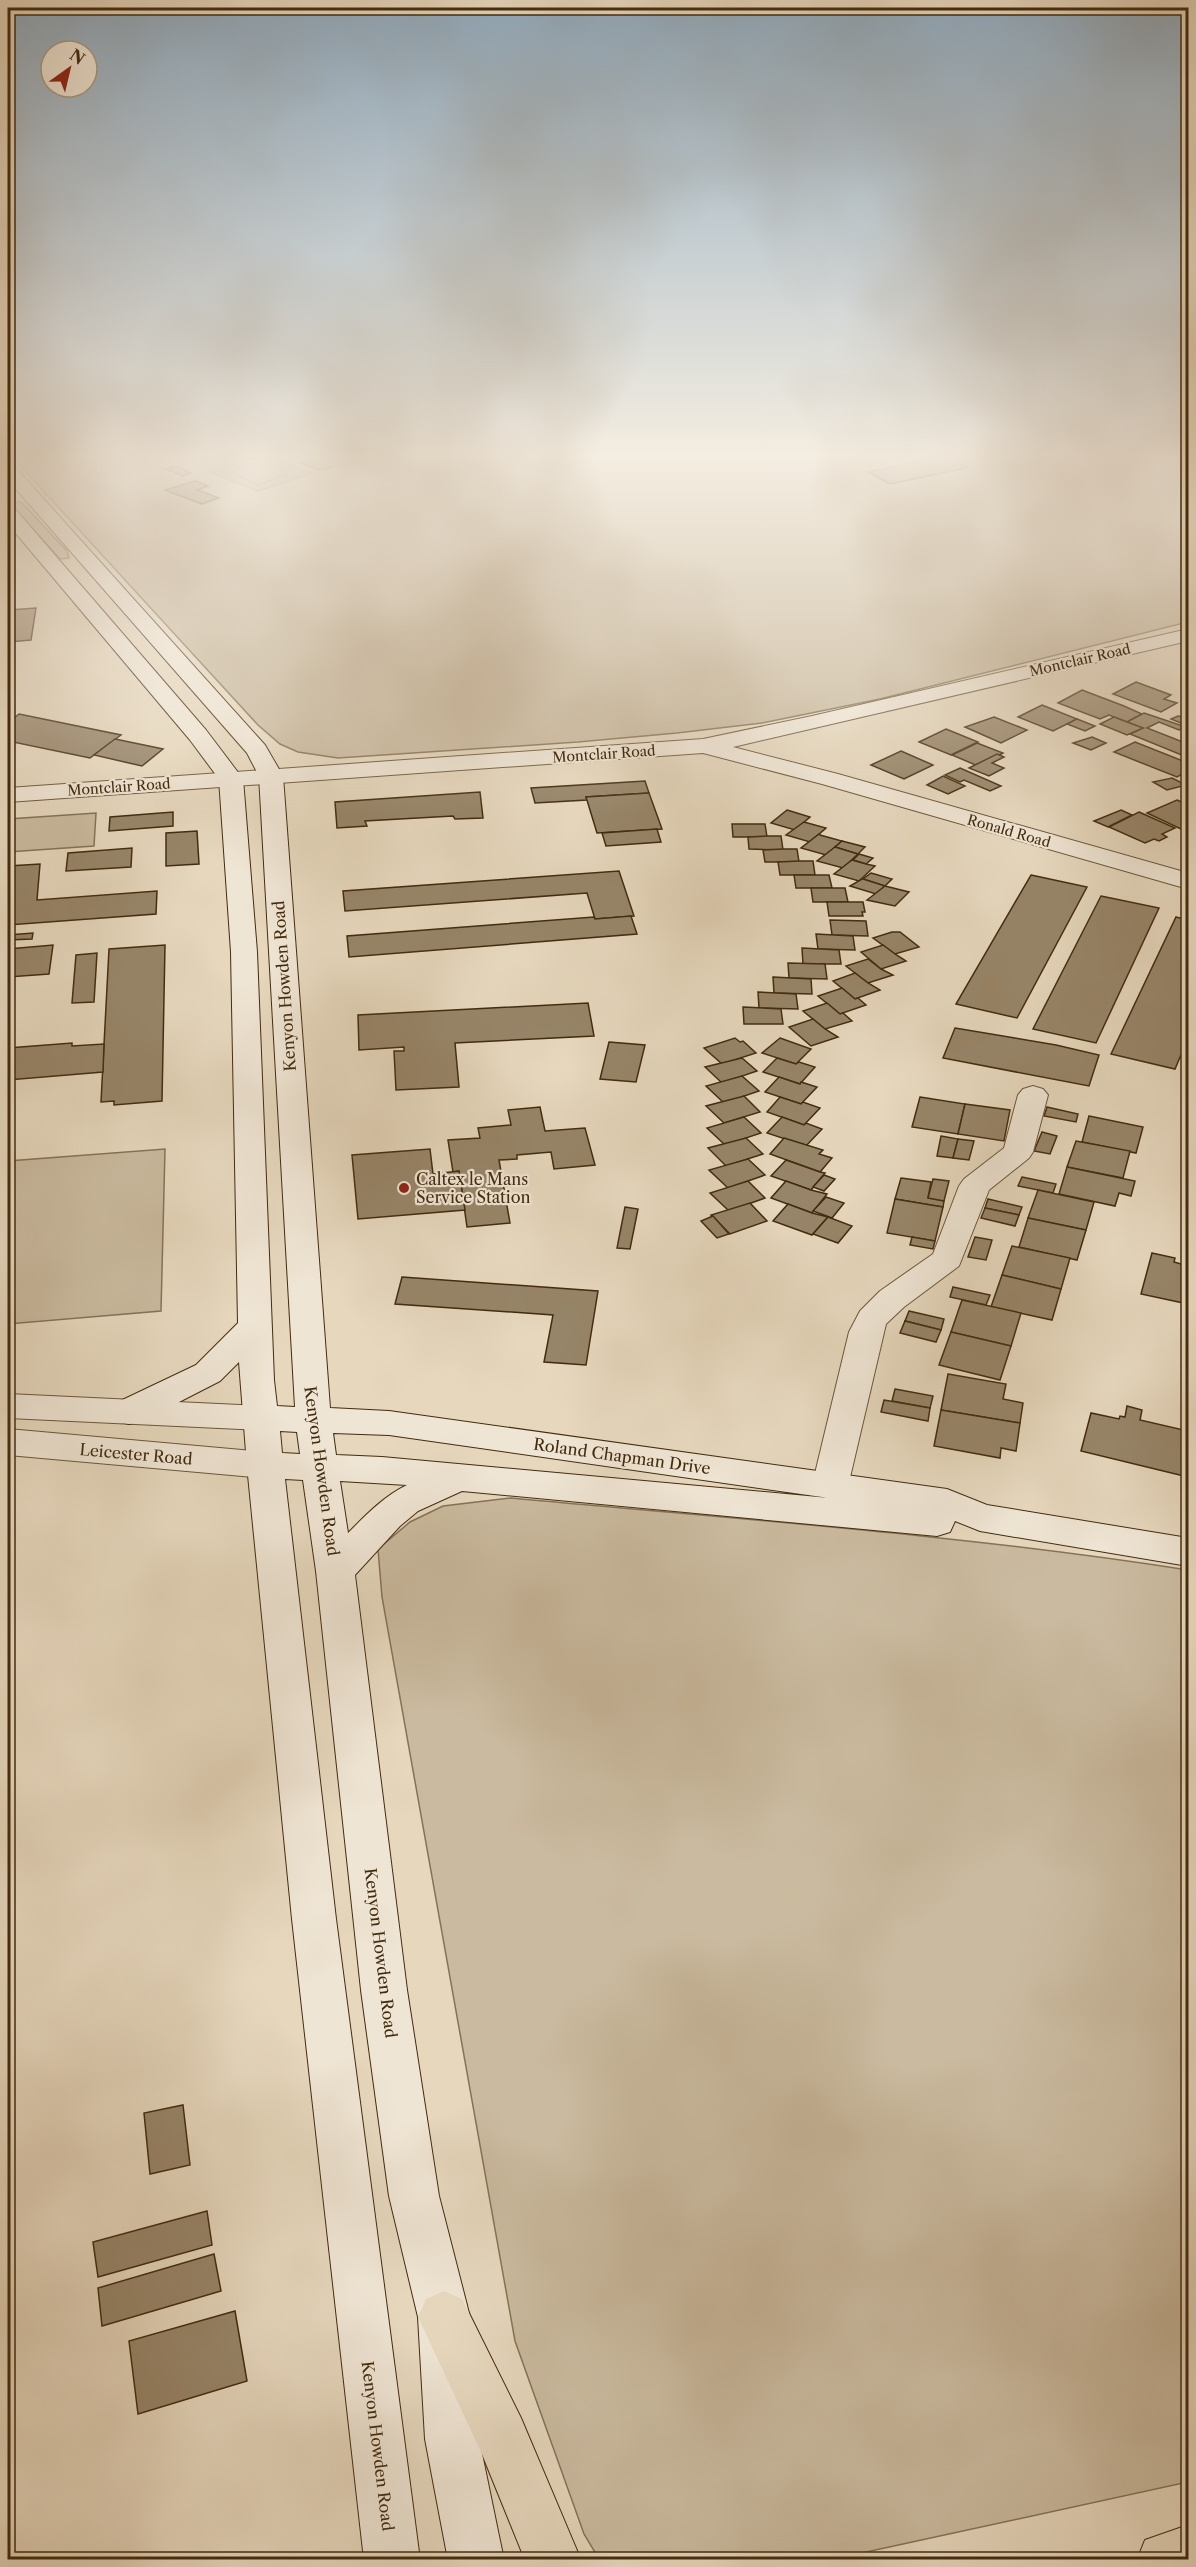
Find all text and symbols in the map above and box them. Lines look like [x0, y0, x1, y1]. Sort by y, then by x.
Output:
north arrow [39, 39, 99, 99]
text: N [66, 44, 89, 69]
street label: Montclair Road [1028, 640, 1133, 680]
street label: Montclair Road [552, 741, 657, 767]
street label: Montclair Road [67, 774, 172, 800]
street label: Ronald Road [965, 811, 1053, 852]
street label: Kenyon Howden Road [268, 900, 300, 1072]
place label: Caltex le Mans Service Station [416, 1169, 530, 1207]
marker: Caltex le Mans Service Station [397, 1181, 411, 1195]
street label: Kenyon Howden Road [300, 1385, 344, 1557]
street label: Roland Chapman Drive [532, 1434, 712, 1478]
street label: Leicester Road [79, 1439, 194, 1469]
street label: Kenyon Howden Road [361, 1867, 401, 2039]
street label: Kenyon Howden Road [358, 2360, 398, 2532]

